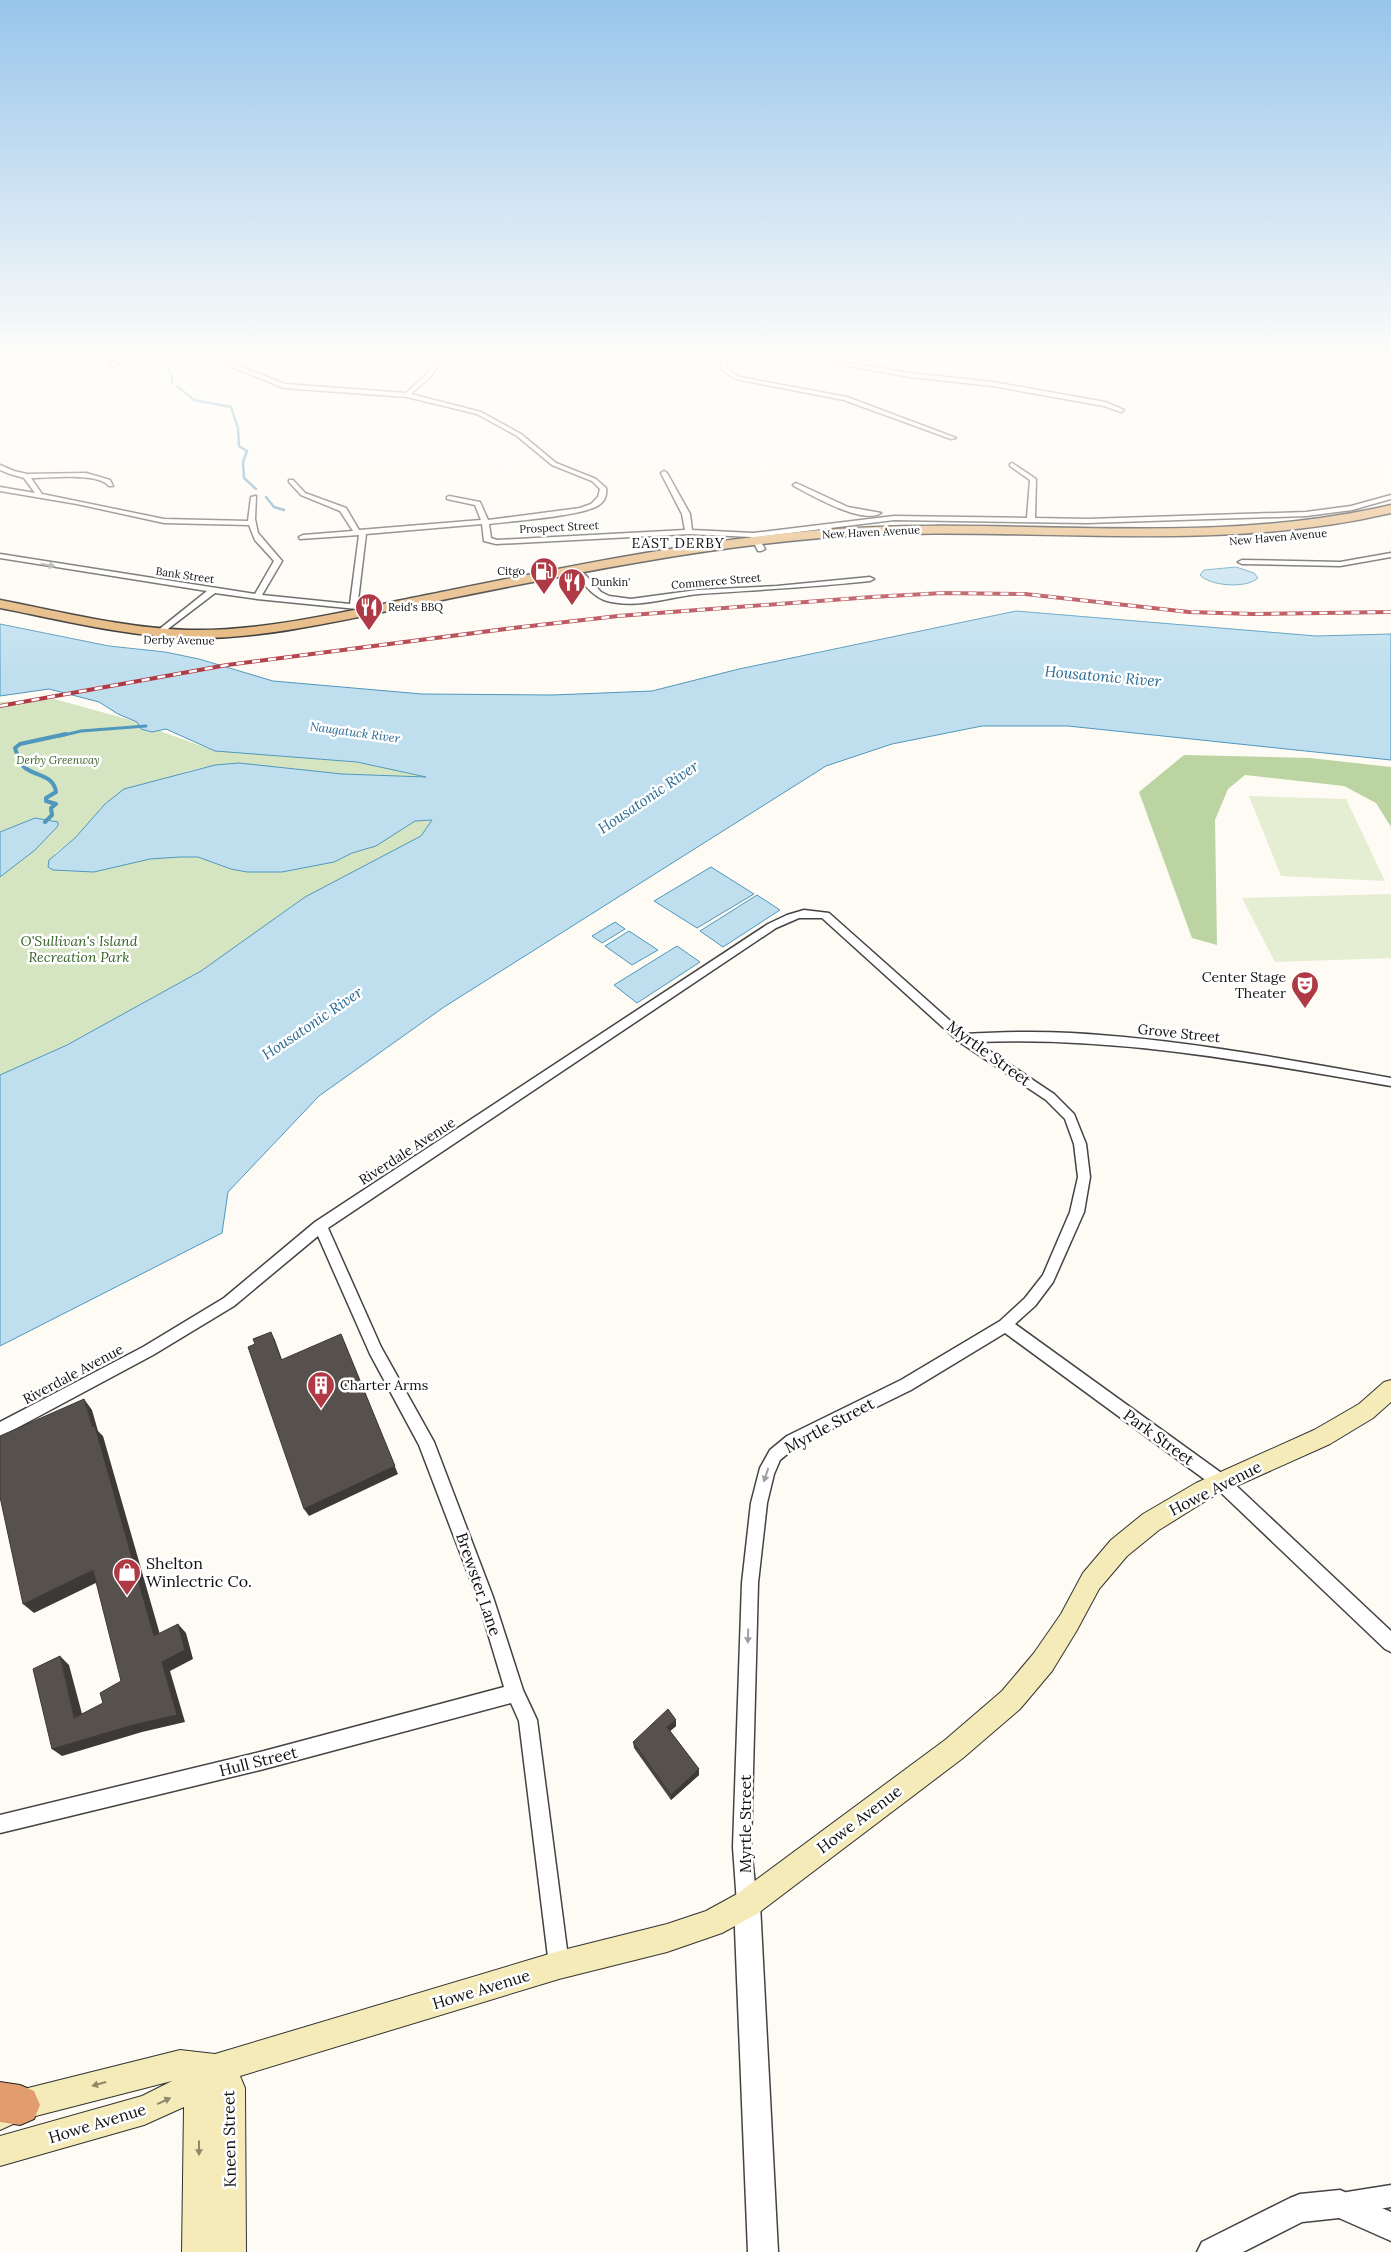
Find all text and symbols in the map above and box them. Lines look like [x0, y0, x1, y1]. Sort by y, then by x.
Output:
street label: Prospect Street [519, 518, 600, 536]
street label: New Haven Avenue [822, 522, 920, 542]
street label: New Haven Avenue [1228, 526, 1328, 548]
district label: EAST DERBY [631, 534, 725, 552]
fuel station icon: Citgo [529, 556, 559, 595]
one-way arrow [40, 561, 56, 569]
street label: Bank Street [155, 564, 216, 586]
place label: Citgo [497, 564, 525, 578]
restaurant icon: Dunkin' [557, 567, 587, 606]
street label: Commerce Street [670, 570, 762, 592]
place label: Dunkin' [591, 575, 630, 589]
restaurant icon: Reid's BBQ [354, 592, 384, 631]
place label: Reid's BBQ [388, 600, 443, 614]
street label: Derby Avenue [143, 632, 215, 648]
water label: Housatonic River [1044, 661, 1162, 691]
water label: Naugatuck River [309, 718, 402, 746]
park label: Derby Greenway [16, 753, 100, 767]
water label: Housatonic River [594, 756, 702, 838]
park label: O'Sullivan's Island Recreation Park [21, 932, 138, 966]
place label: Center Stage Theater [1202, 968, 1286, 1002]
theatre icon: Center Stage Theater [1290, 970, 1320, 1009]
water label: Housatonic River [258, 982, 366, 1064]
street label: Myrtle Street [943, 1016, 1035, 1091]
street label: Grove Street [1137, 1020, 1222, 1046]
street label: Riverdale Avenue [355, 1113, 459, 1189]
street label: Riverdale Avenue [20, 1340, 127, 1408]
building icon: Charter Arms [306, 1370, 336, 1409]
place label: Charter Arms [340, 1376, 428, 1394]
street label: Myrtle Street [781, 1393, 878, 1457]
street label: Park Street [1120, 1405, 1199, 1470]
street label: Howe Avenue [1165, 1456, 1265, 1520]
one-way arrow [762, 1468, 770, 1483]
street label: Brewster Lane [452, 1530, 506, 1638]
place label: Shelton Winlectric Co. [146, 1553, 252, 1591]
shop icon: Shelton Winlectric Co. [112, 1557, 142, 1596]
one-way arrow [744, 1628, 752, 1644]
street label: Hull Street [217, 1741, 300, 1780]
street label: Myrtle Street [735, 1774, 755, 1873]
street label: Howe Avenue [813, 1780, 906, 1857]
street label: Howe Avenue [430, 1965, 533, 2013]
one-way arrow [91, 2081, 106, 2089]
street label: Kneen Street [218, 2089, 240, 2188]
one-way arrow [156, 2097, 171, 2105]
street label: Howe Avenue [46, 2099, 149, 2147]
one-way arrow [195, 2140, 203, 2156]

